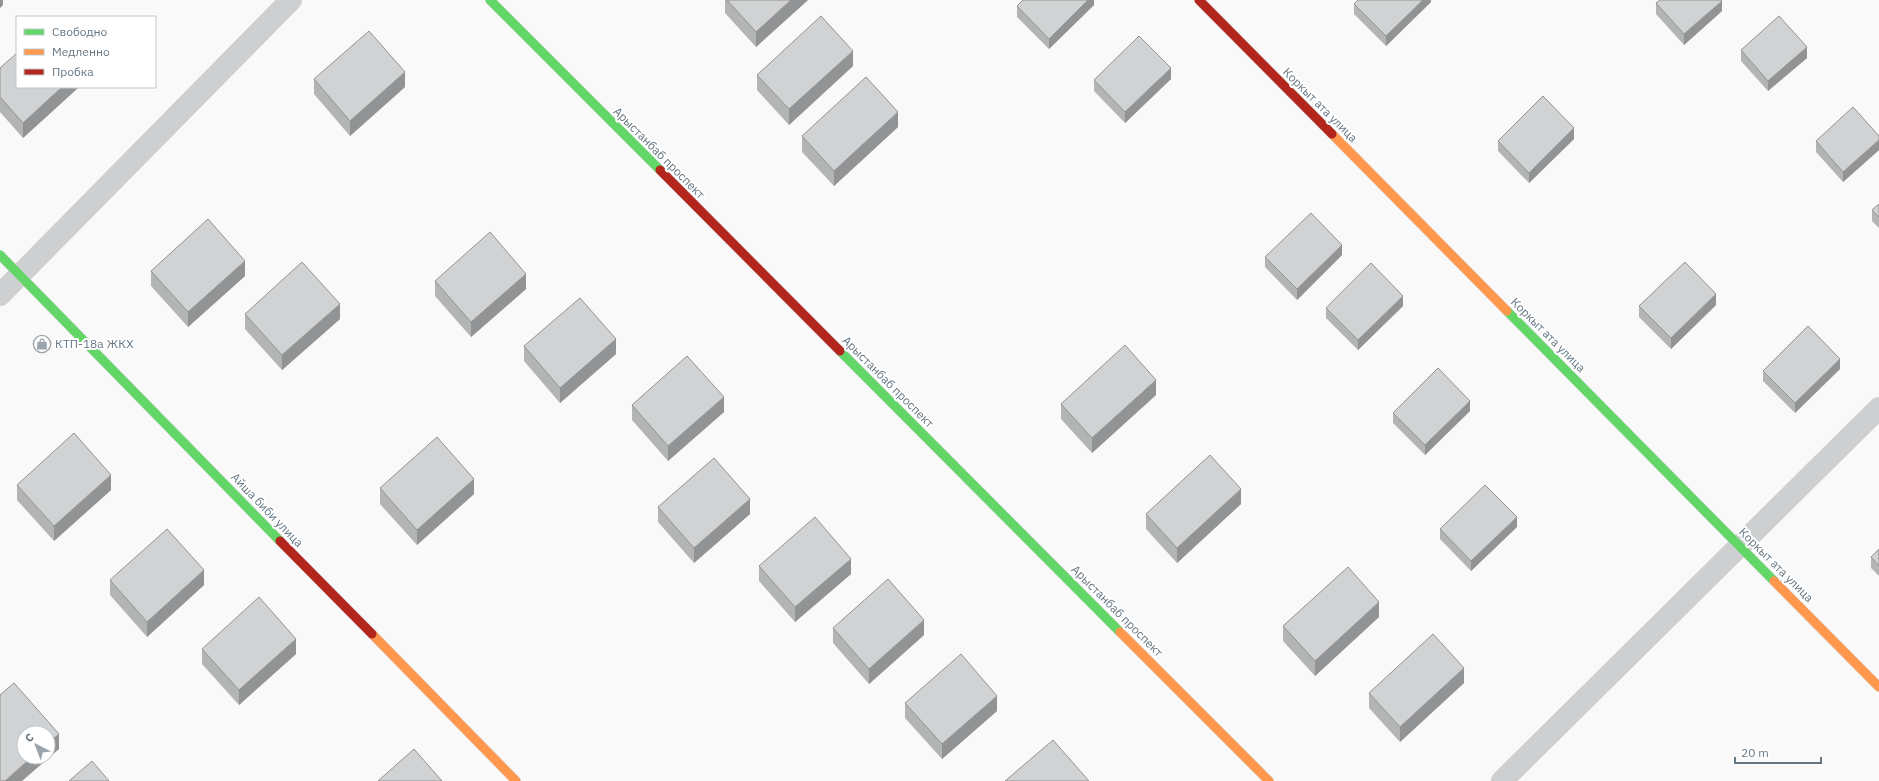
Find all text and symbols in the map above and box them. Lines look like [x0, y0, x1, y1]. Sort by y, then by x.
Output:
legend [16, 16, 156, 88]
text: Свободно [52, 24, 108, 39]
text: Медленно [52, 44, 110, 59]
text: Пробка [52, 64, 94, 79]
street label: Коркыт ата улица [1280, 64, 1361, 145]
street label: Арыстанбаб проспект [610, 104, 709, 202]
street label: Коркыт ата улица [1508, 294, 1589, 375]
street label: Арыстанбаб проспект [839, 333, 938, 431]
shop icon: КТП-18а ЖКХ [32, 334, 52, 354]
place label: КТП-18а ЖКХ [55, 336, 134, 351]
street label: Айша биби улица [228, 469, 307, 550]
street label: Коркыт ата улица [1736, 524, 1817, 605]
street label: Арыстанбаб проспект [1068, 562, 1167, 660]
north arrow [16, 725, 56, 765]
text: С [22, 730, 37, 745]
scale bar [1735, 739, 1821, 765]
text: 20 m [1741, 745, 1769, 760]

